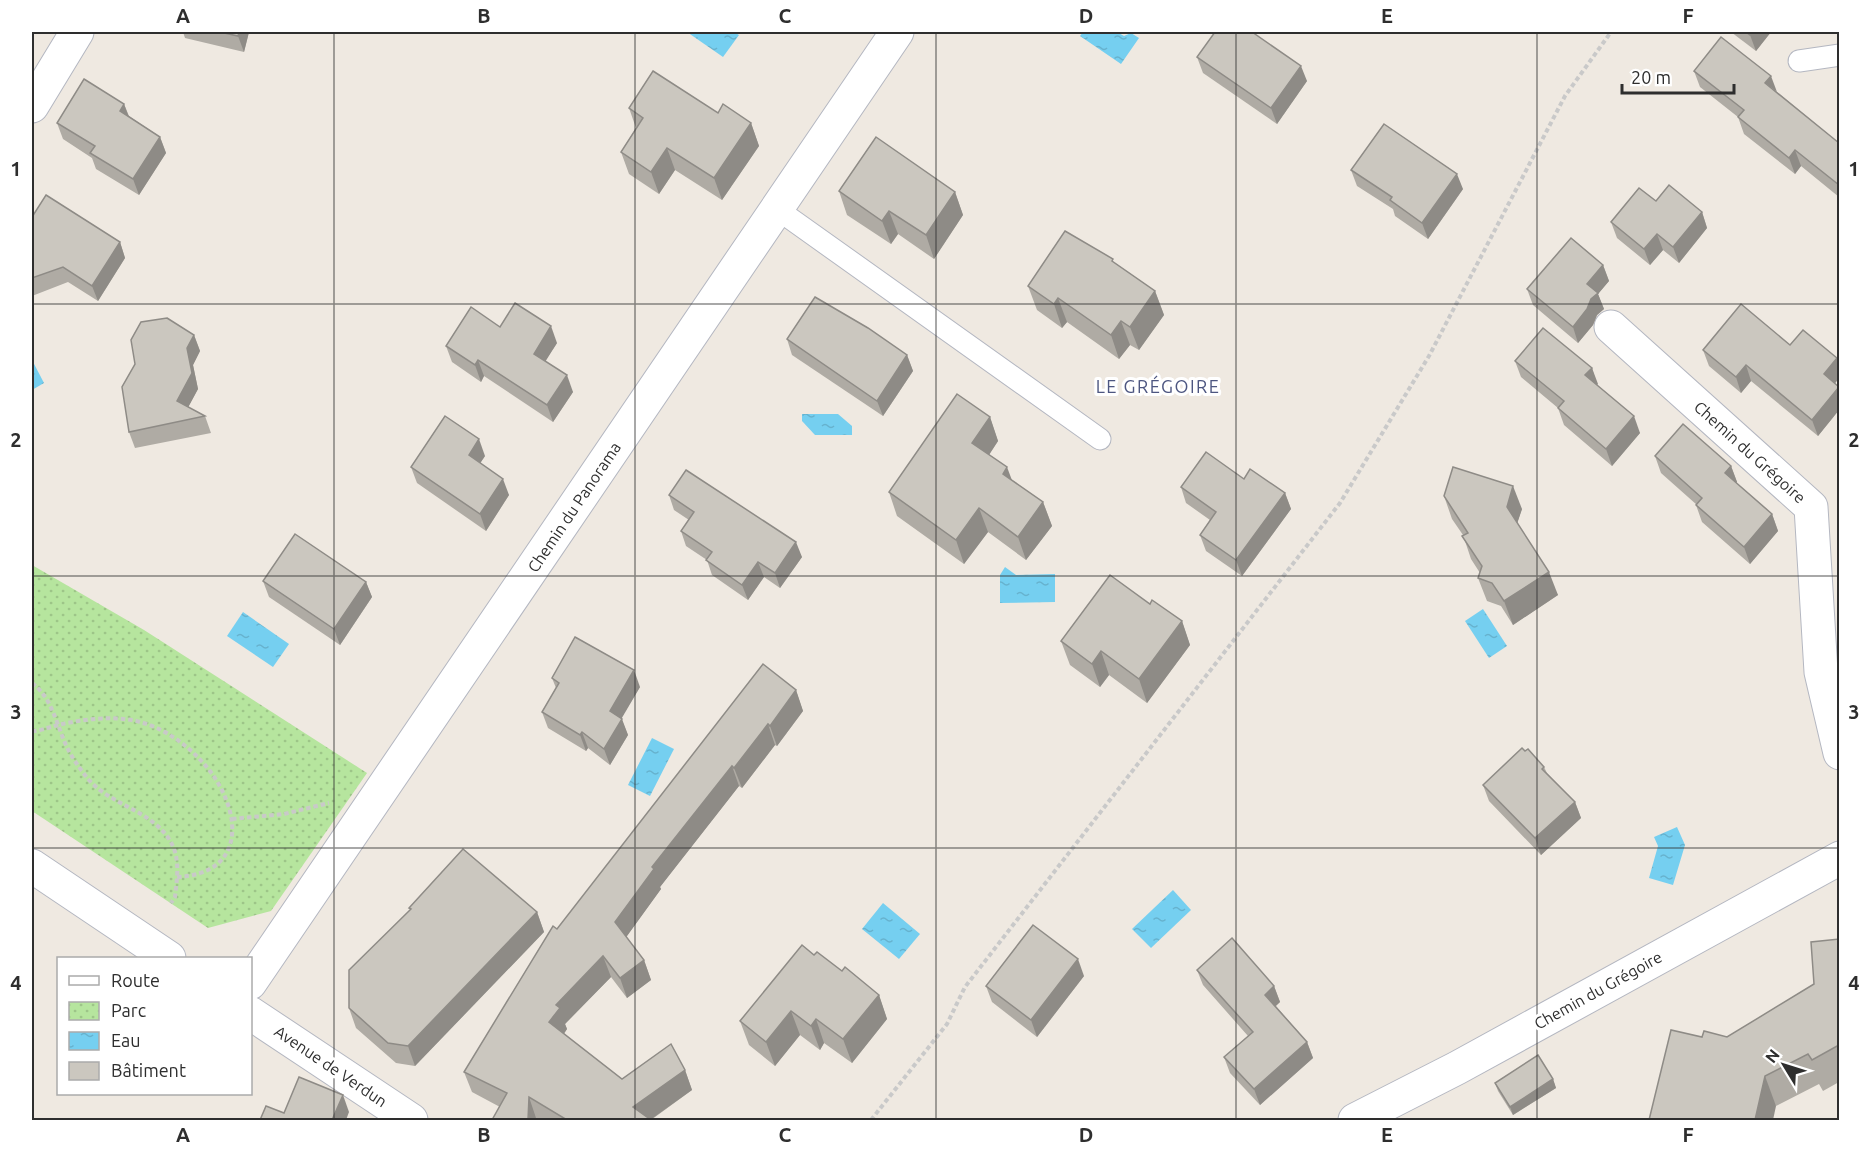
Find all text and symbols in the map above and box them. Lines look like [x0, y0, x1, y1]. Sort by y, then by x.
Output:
text: A [176, 4, 190, 27]
text: B [477, 4, 491, 27]
text: C [779, 4, 792, 27]
text: D [1079, 4, 1093, 27]
text: E [1381, 4, 1393, 27]
text: F [1682, 4, 1694, 27]
scale bar [1622, 57, 1734, 95]
text: 20 m [1631, 67, 1671, 87]
text: 1 [10, 157, 22, 180]
text: 1 [1848, 157, 1860, 180]
district label: LE GRÉGOIRE [1096, 375, 1220, 396]
street label: Chemin du Grégoire [1691, 397, 1809, 507]
text: 2 [10, 428, 22, 451]
text: 2 [1848, 428, 1860, 451]
street label: Chemin du Panorama [524, 439, 624, 575]
text: 3 [10, 700, 22, 723]
text: 3 [1848, 700, 1860, 723]
street label: Chemin du Grégoire [1531, 947, 1665, 1033]
legend [57, 957, 252, 1095]
text: Route [111, 970, 160, 990]
text: 4 [10, 971, 22, 994]
text: 4 [1848, 971, 1860, 994]
text: Parc [111, 1000, 146, 1020]
street label: Avenue de Verdun [271, 1022, 391, 1110]
text: Eau [111, 1030, 141, 1050]
north arrow [1754, 1035, 1814, 1095]
text: N [1761, 1046, 1783, 1066]
text: Bâtiment [111, 1060, 186, 1080]
text: A [176, 1123, 190, 1146]
text: B [477, 1123, 491, 1146]
text: C [779, 1123, 792, 1146]
text: D [1079, 1123, 1093, 1146]
text: E [1381, 1123, 1393, 1146]
text: F [1682, 1123, 1694, 1146]

